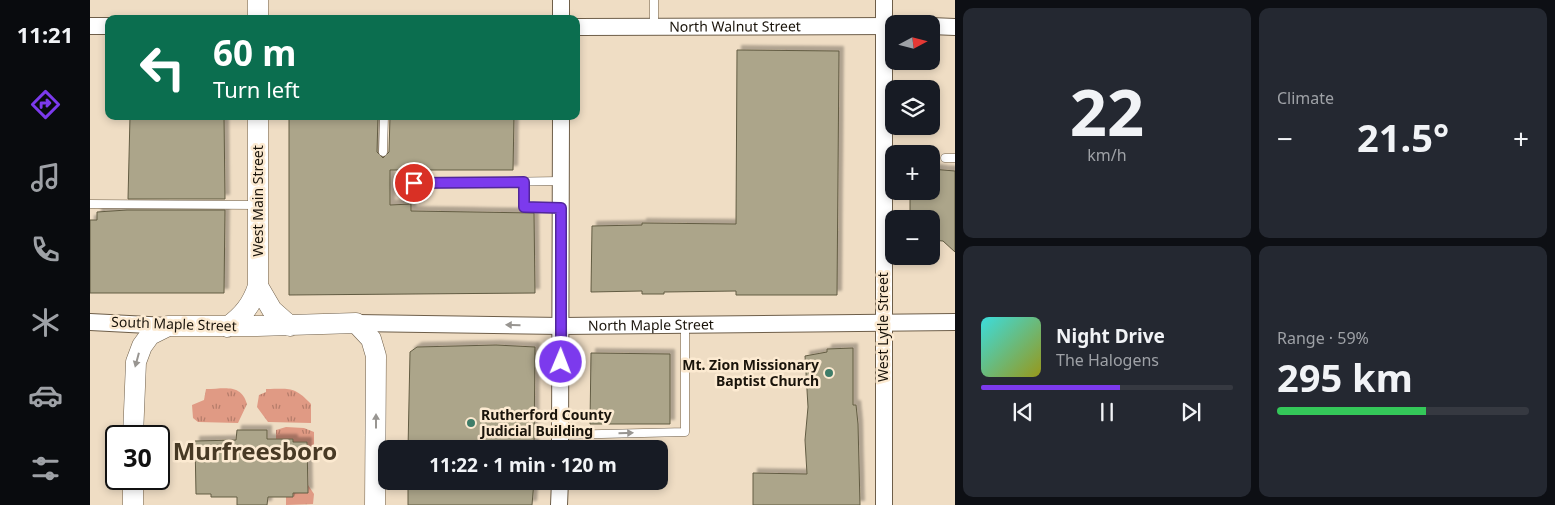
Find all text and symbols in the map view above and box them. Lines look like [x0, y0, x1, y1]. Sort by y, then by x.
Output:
north arrow [885, 15, 940, 70]
map controls [885, 15, 940, 265]
street label: North Walnut Street [669, 16, 801, 36]
text: 11:21 [17, 19, 73, 49]
text: 60 m [213, 29, 296, 76]
icon: left [130, 35, 195, 100]
text: 22 [1070, 67, 1144, 155]
text: Turn left [213, 74, 300, 104]
button: layers [885, 80, 940, 135]
icon: directions [28, 87, 63, 122]
text: Climate [1277, 87, 1334, 109]
text: 21.5° [1357, 111, 1449, 163]
text: − [1277, 119, 1293, 157]
text: + [1513, 119, 1529, 157]
text: km/h [1087, 144, 1127, 166]
street label: West Main Street [248, 145, 267, 257]
button: + [885, 145, 940, 200]
icon: music [28, 160, 63, 195]
pin [393, 162, 435, 204]
icon: arrive [400, 169, 428, 197]
button: − [885, 210, 940, 265]
icon: phone [28, 232, 63, 267]
street label: West Lytle Street [873, 272, 892, 382]
icon: climate [28, 305, 63, 340]
street label: South Maple Street [111, 312, 237, 335]
street label: North Maple Street [588, 314, 714, 335]
one-way arrow [505, 321, 521, 329]
text: Night Drive [1056, 323, 1165, 349]
text: Range · 59% [1277, 327, 1369, 349]
position arrow [534, 335, 586, 387]
text: The Halogens [1056, 349, 1159, 371]
text: 295 km [1277, 351, 1413, 403]
one-way arrow [133, 352, 141, 367]
place label: Mt. Zion Missionary Baptist Church [682, 355, 819, 390]
marker: Mt. Zion Missionary Baptist Church [823, 367, 835, 379]
icon: car [28, 378, 63, 413]
icon: previous [1009, 398, 1037, 426]
icon: pause [1093, 398, 1121, 426]
icon: next [1177, 398, 1205, 426]
place label: Rutherford County Judicial Building [479, 405, 612, 440]
one-way arrow [372, 413, 380, 429]
marker: Rutherford County Judicial Building [465, 417, 477, 429]
speed limit sign: 30 [105, 425, 170, 490]
one-way arrow [619, 429, 635, 437]
district label: Murfreesboro [173, 434, 337, 467]
icon: filters [28, 451, 63, 486]
text: 11:22 · 1 min · 120 m [429, 452, 617, 478]

